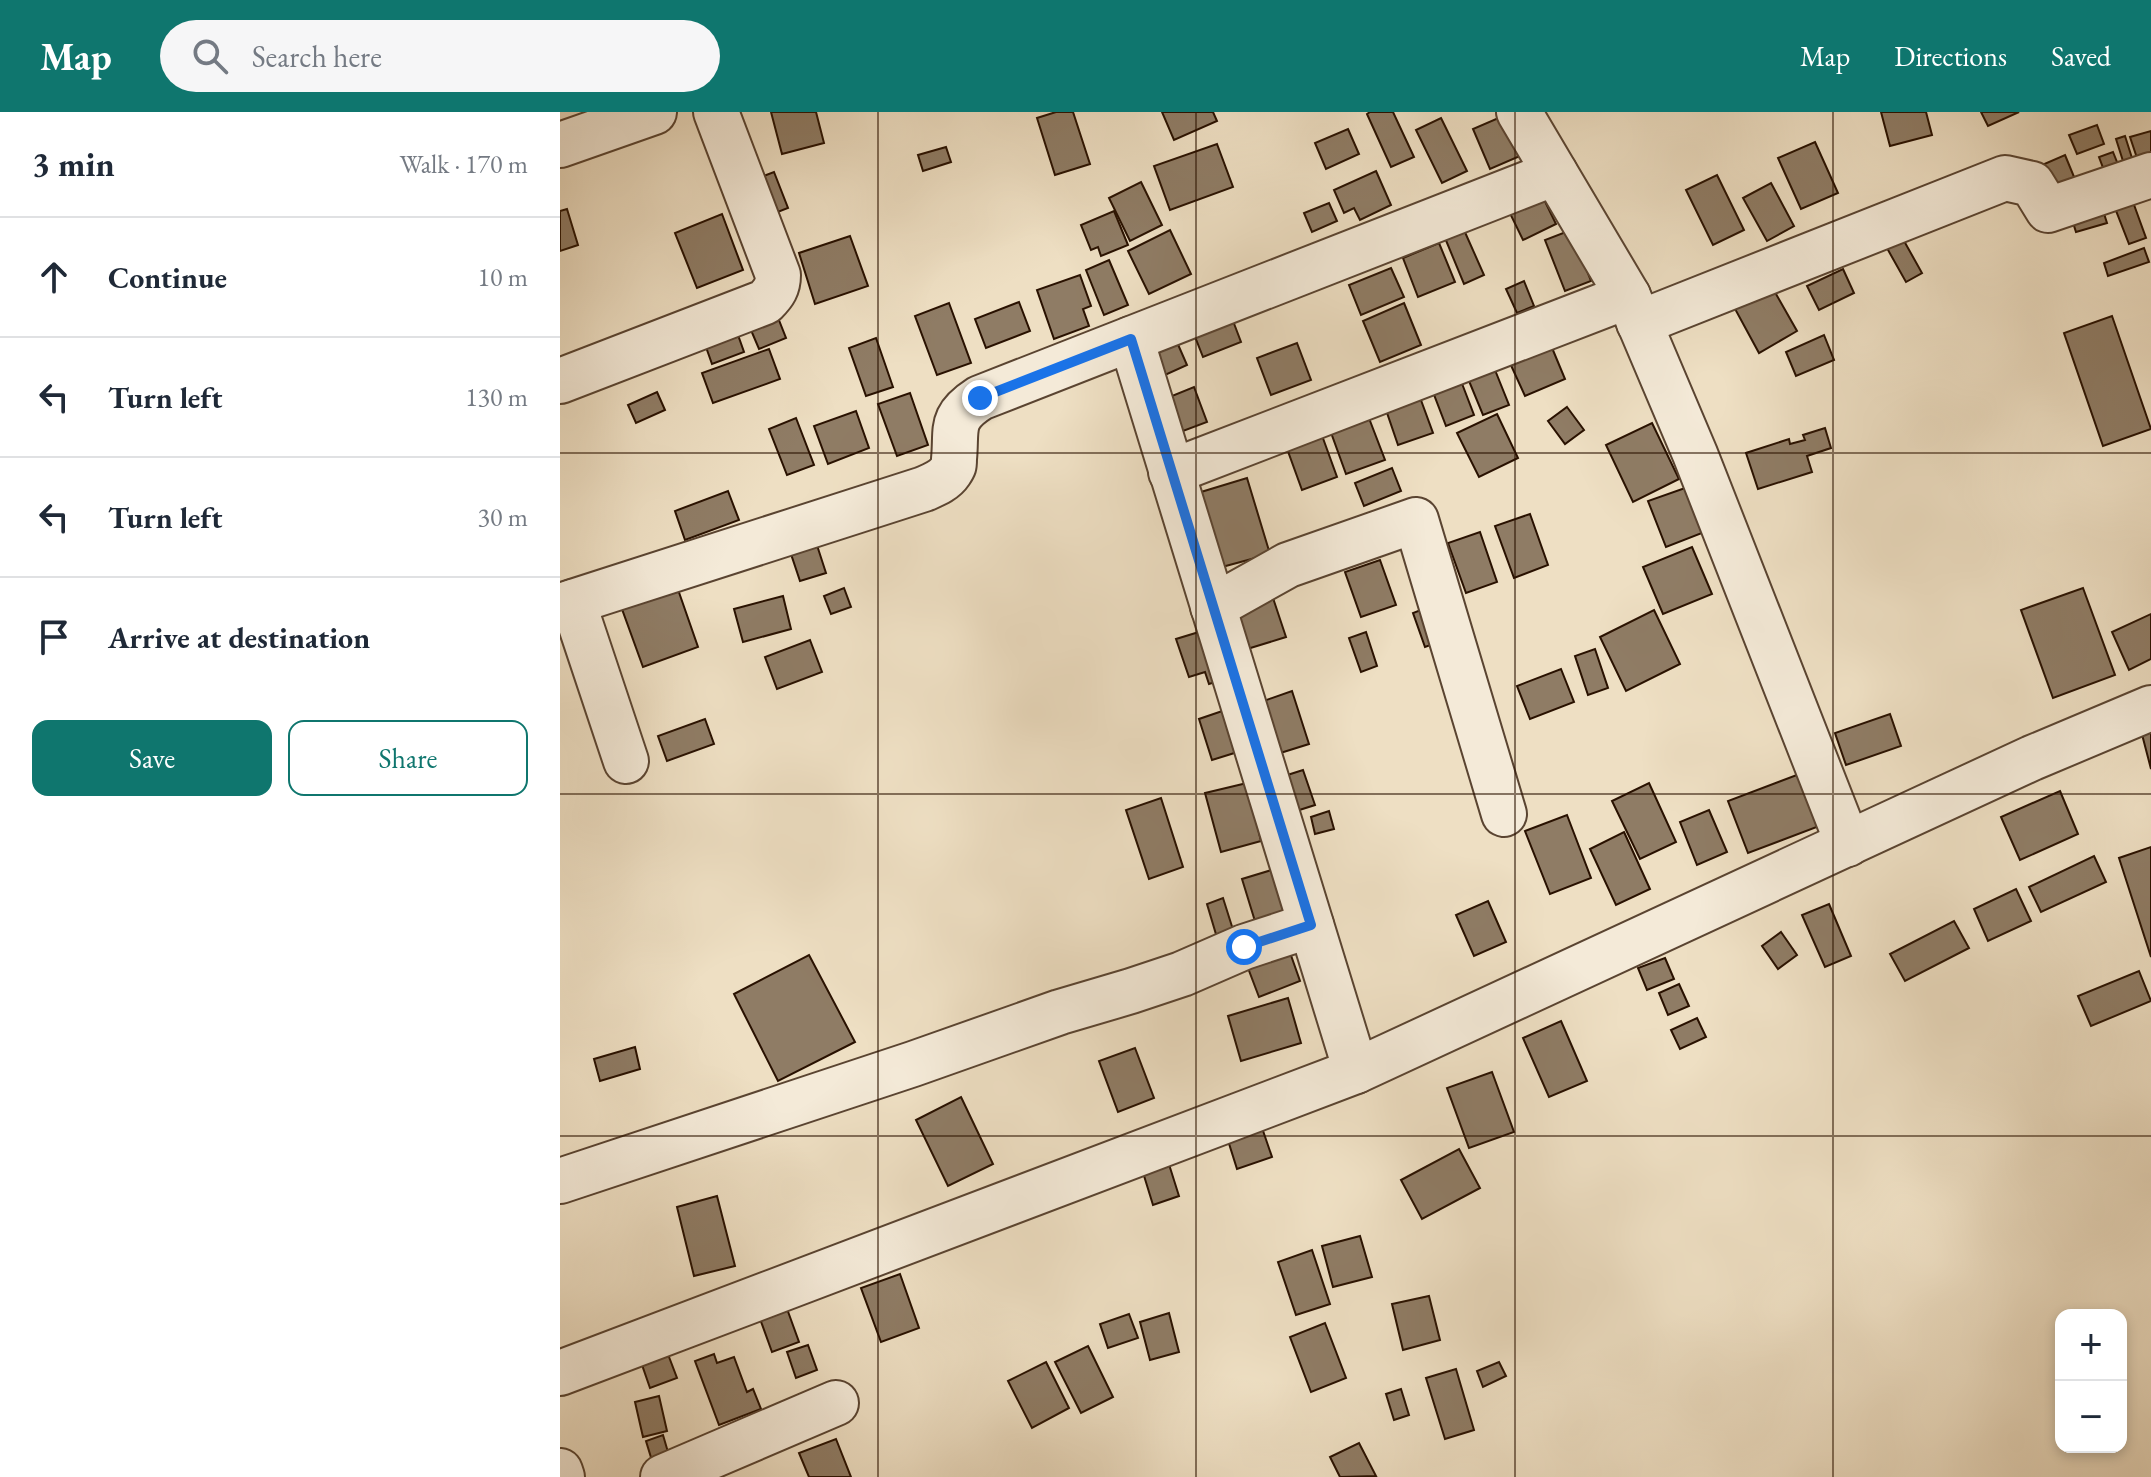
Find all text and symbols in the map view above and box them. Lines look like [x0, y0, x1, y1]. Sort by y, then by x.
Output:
search box [160, 20, 720, 92]
text: Map [40, 32, 112, 81]
icon: search [188, 34, 232, 78]
text: Search here [252, 37, 382, 76]
text: Map [1800, 38, 1850, 74]
text: Directions [1894, 38, 2007, 74]
text: Saved [2051, 38, 2111, 74]
text: 3 min [32, 142, 115, 186]
text: Walk · 170 m [400, 147, 528, 181]
icon: ahead [32, 255, 76, 299]
text: Continue [108, 258, 227, 297]
text: 10 m [478, 260, 528, 294]
icon: left [32, 375, 76, 419]
text: Turn left [108, 378, 222, 417]
text: 130 m [465, 380, 528, 414]
route end [962, 380, 998, 416]
icon: left [32, 495, 76, 539]
text: Turn left [108, 498, 222, 537]
text: 30 m [478, 500, 528, 534]
icon: arrive [32, 615, 76, 659]
text: Arrive at destination [108, 618, 370, 657]
button: Save [32, 720, 272, 796]
button: Share [288, 720, 528, 796]
route start [1226, 929, 1262, 965]
map controls [2055, 1309, 2127, 1453]
button: + [2055, 1309, 2127, 1381]
button: − [2055, 1381, 2127, 1453]

